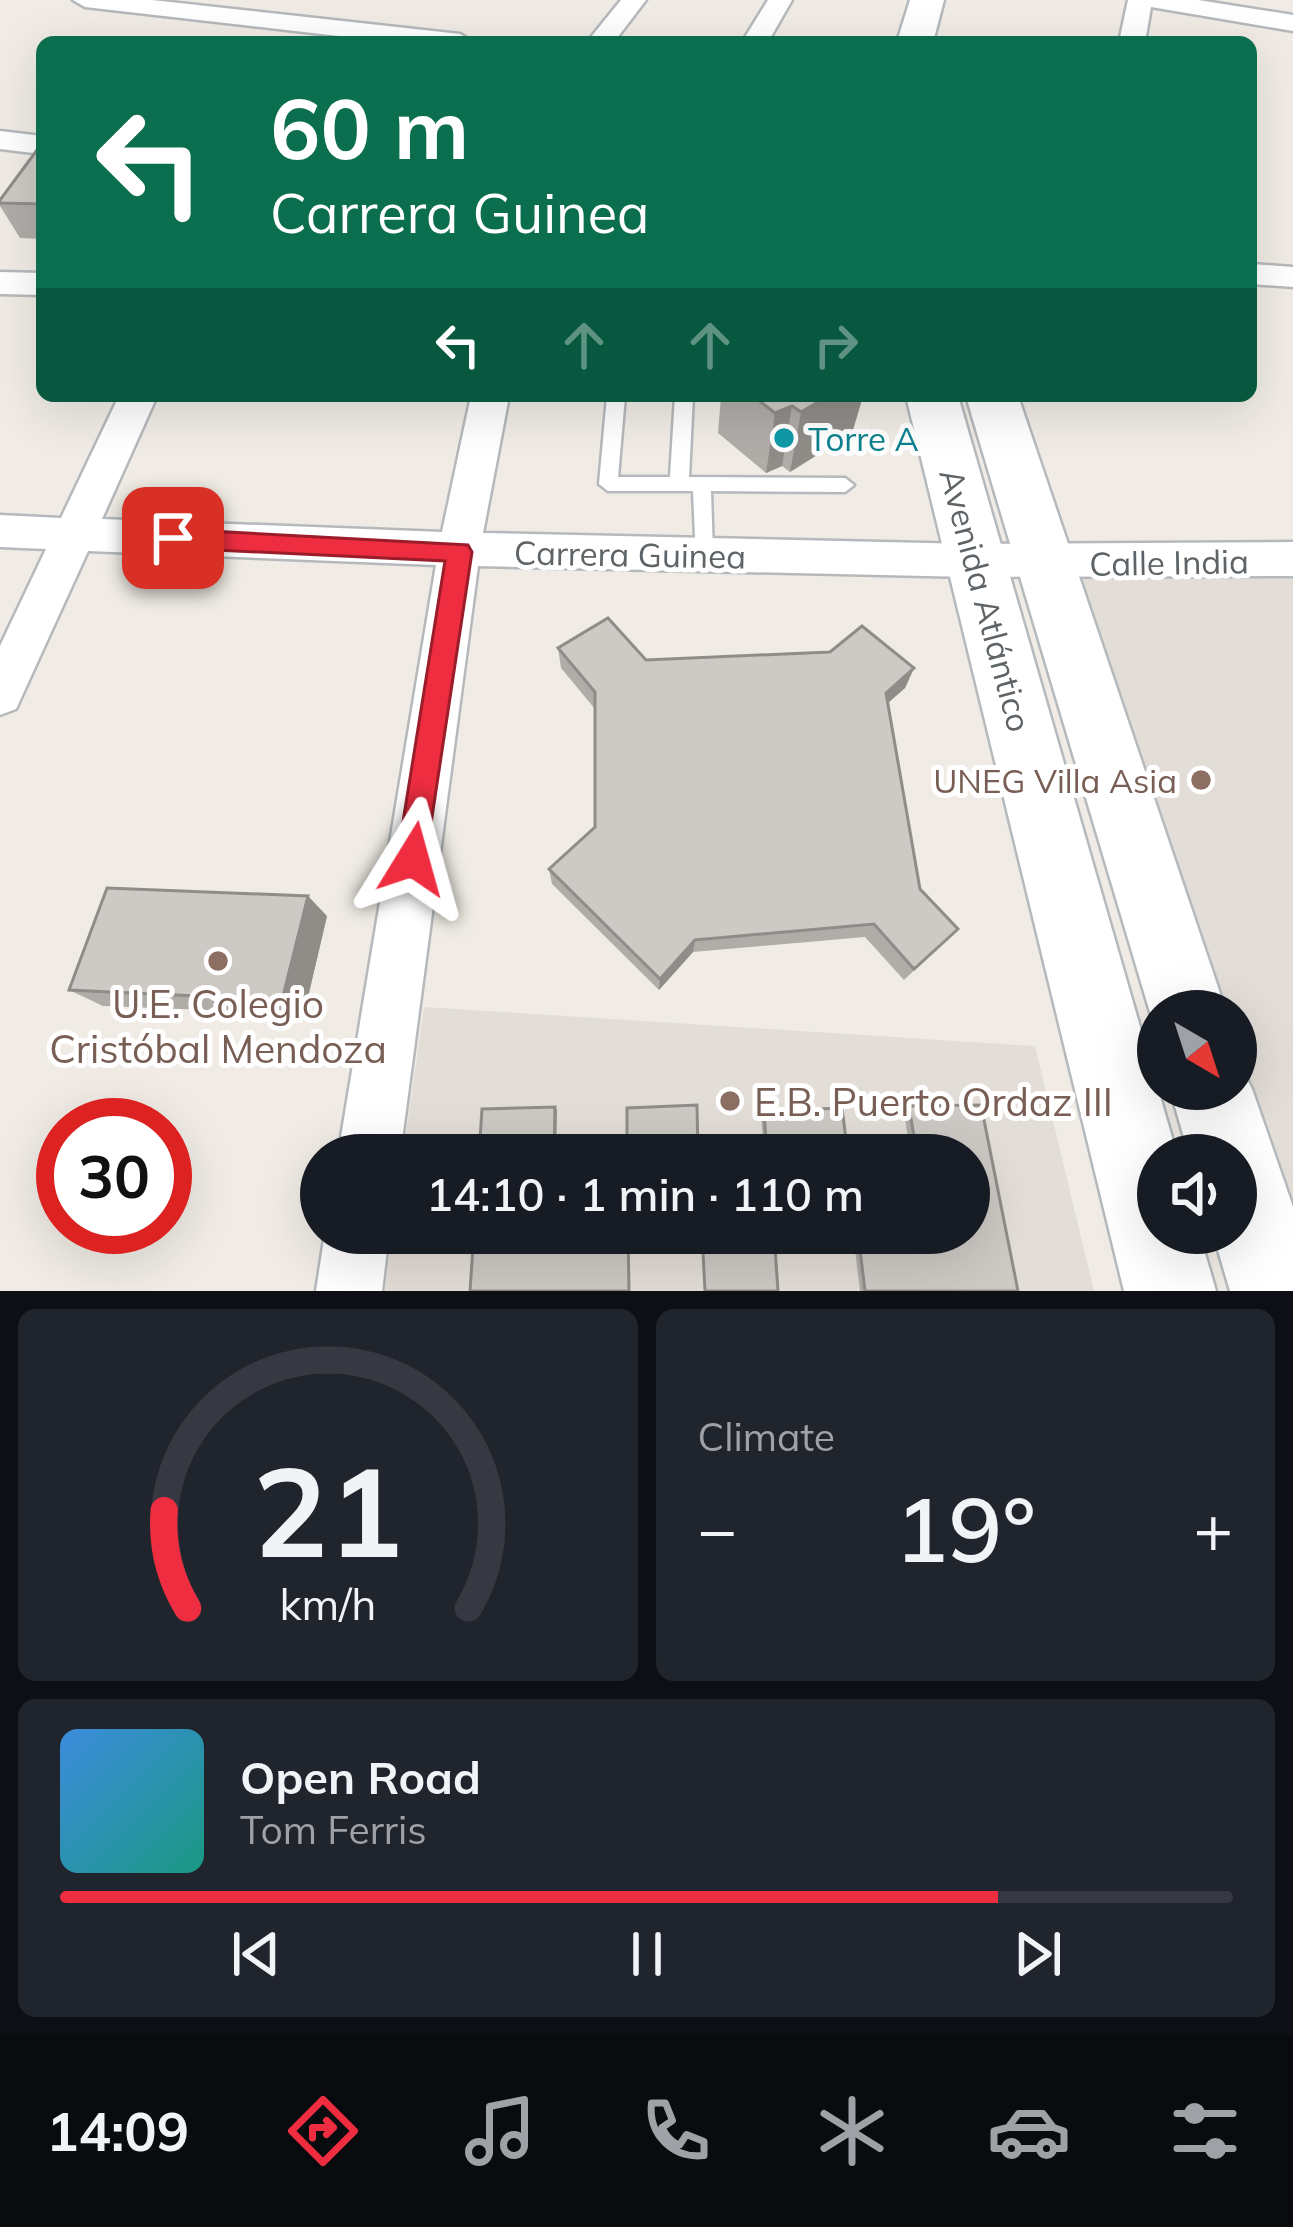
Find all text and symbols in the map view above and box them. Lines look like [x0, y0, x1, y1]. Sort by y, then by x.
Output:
text: 60 m [270, 75, 469, 180]
icon: left [72, 84, 228, 240]
text: Carrera Guinea [270, 179, 649, 247]
icon: left [425, 312, 491, 378]
icon: ahead [551, 312, 617, 378]
icon: ahead [677, 312, 743, 378]
icon: right [803, 312, 869, 378]
place label: Torre A [808, 418, 919, 459]
marker: Torre A [771, 425, 797, 451]
street label: Avenida Atlántico [931, 464, 1041, 736]
pin [122, 487, 224, 589]
icon: arrive [140, 505, 206, 571]
street label: Carrera Guinea [514, 531, 746, 577]
street label: Calle India [1089, 540, 1249, 584]
place label: UNEG Villa Asia [933, 760, 1177, 801]
marker: UNEG Villa Asia [1188, 767, 1214, 793]
position arrow [350, 796, 476, 922]
marker: U.E. Colegio Cristóbal Mendoza [205, 948, 231, 974]
place label: U.E. Colegio Cristóbal Mendoza [49, 979, 387, 1073]
north arrow [1137, 990, 1257, 1110]
map controls [1137, 990, 1257, 1254]
place label: E.B. Puerto Ordaz III [754, 1077, 1113, 1126]
marker: E.B. Puerto Ordaz III [717, 1088, 743, 1114]
speed limit sign: 30 [36, 1098, 192, 1254]
button: sound [1137, 1134, 1257, 1254]
text: 14:10 · 1 min · 110 m [426, 1166, 864, 1222]
text: Climate [698, 1412, 835, 1461]
text: 21 [253, 1432, 403, 1588]
text: 19° [894, 1472, 1036, 1585]
text: − [698, 1487, 737, 1570]
text: + [1193, 1487, 1233, 1570]
text: km/h [279, 1577, 376, 1631]
text: Open Road [240, 1749, 481, 1805]
text: Tom Ferris [240, 1805, 427, 1854]
icon: previous [223, 1921, 289, 1987]
icon: pause [614, 1921, 680, 1987]
icon: next [1005, 1921, 1071, 1987]
icon: directions [281, 2089, 365, 2173]
icon: music [458, 2089, 542, 2173]
icon: phone [634, 2089, 718, 2173]
icon: climate [810, 2089, 894, 2173]
icon: car [987, 2089, 1071, 2173]
icon: filters [1163, 2089, 1247, 2173]
text: 14:09 [46, 2097, 189, 2165]

